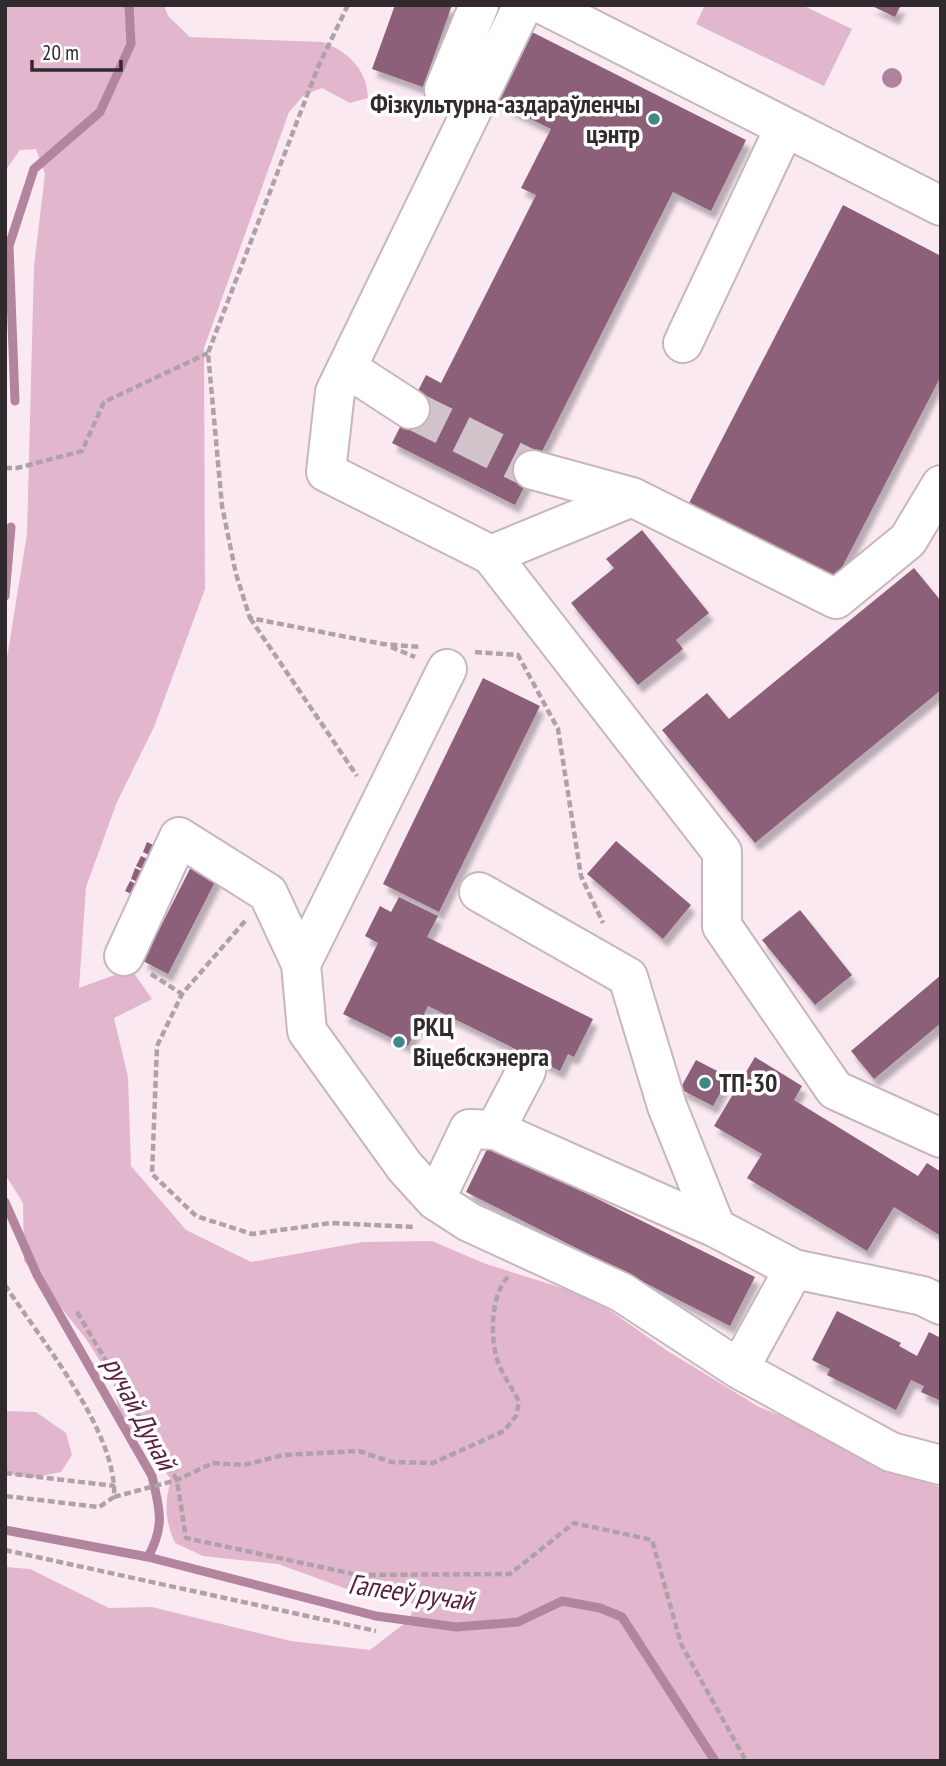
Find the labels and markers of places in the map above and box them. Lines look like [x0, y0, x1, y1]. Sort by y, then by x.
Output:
place label: Фізкультурна-аздараўленчы цэнтр [370, 87, 640, 150]
marker: Фізкультурна-аздараўленчы цэнтр [646, 111, 662, 127]
place label: РКЦ Віцебскэнерга [413, 1010, 549, 1073]
marker: РКЦ Віцебскэнерга [391, 1034, 407, 1050]
place label: ТП-30 [719, 1066, 778, 1099]
marker: ТП-30 [697, 1075, 713, 1091]

